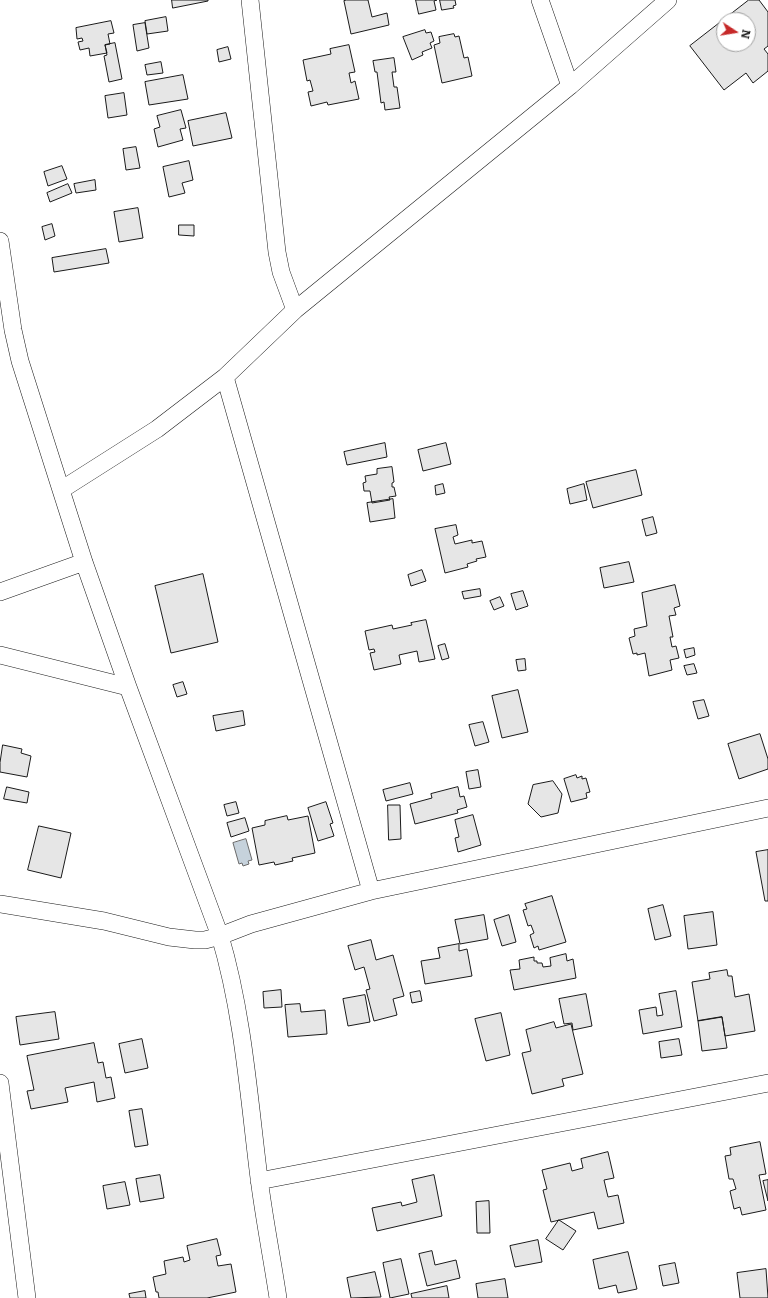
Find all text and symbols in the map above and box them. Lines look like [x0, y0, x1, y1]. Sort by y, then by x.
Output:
north arrow [716, 12, 756, 52]
text: N [738, 28, 756, 40]

